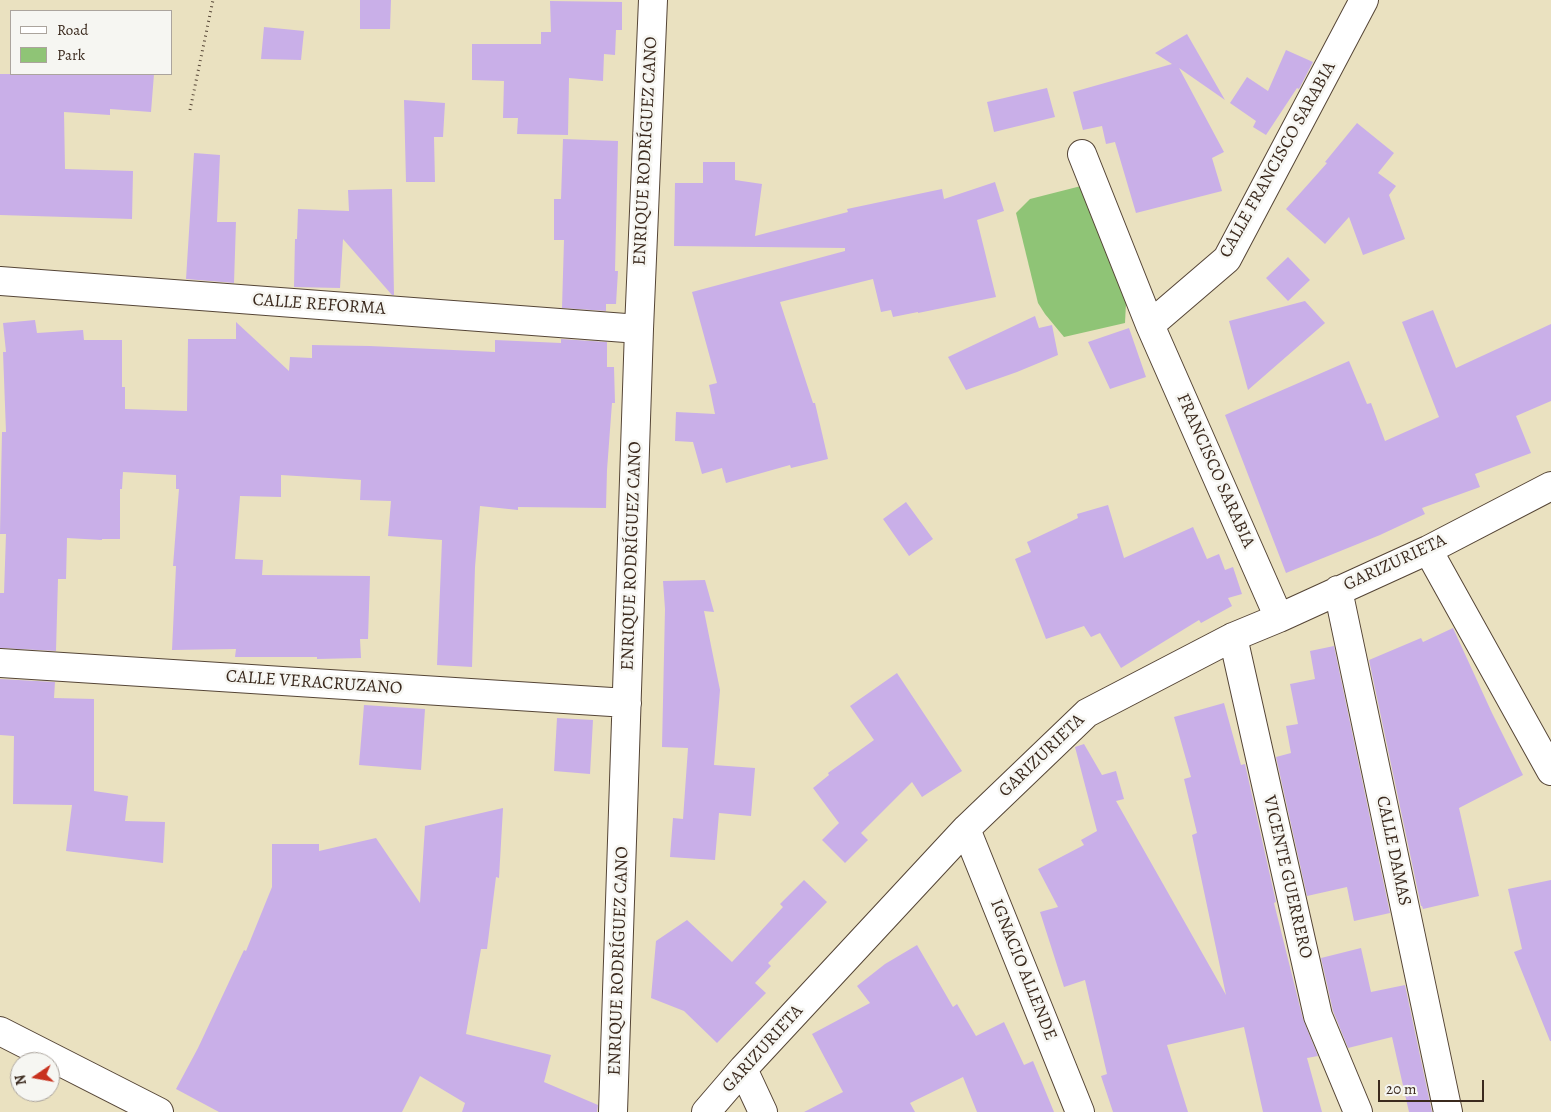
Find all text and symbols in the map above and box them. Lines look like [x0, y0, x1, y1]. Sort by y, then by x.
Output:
legend [10, 10, 172, 75]
text: Road [57, 20, 88, 40]
street label: ENRIQUE RODRÍGUEZ CANO [629, 36, 663, 266]
text: Park [57, 45, 85, 65]
street label: CALLE FRANCISCO SARABIA [1215, 58, 1341, 262]
street label: CALLE REFORMA [252, 290, 386, 320]
street label: FRANCISCO SARABIA [1171, 390, 1259, 552]
street label: ENRIQUE RODRÍGUEZ CANO [617, 441, 647, 671]
street label: GARIZURIETA [1340, 530, 1450, 596]
street label: CALLE VERACRUZANO [225, 666, 403, 700]
street label: GARIZURIETA [995, 710, 1089, 802]
street label: VICENTE GUERRERO [1258, 793, 1316, 961]
street label: CALLE DAMAS [1371, 794, 1415, 908]
street label: ENRIQUE RODRÍGUEZ CANO [604, 846, 634, 1076]
street label: IGNACIO ALLENDE [985, 896, 1061, 1044]
street label: GARIZURIETA [718, 1001, 808, 1097]
north arrow [10, 1052, 60, 1102]
scale bar [1381, 1070, 1487, 1102]
text: N [10, 1073, 31, 1087]
text: 20 m [1386, 1079, 1417, 1099]

